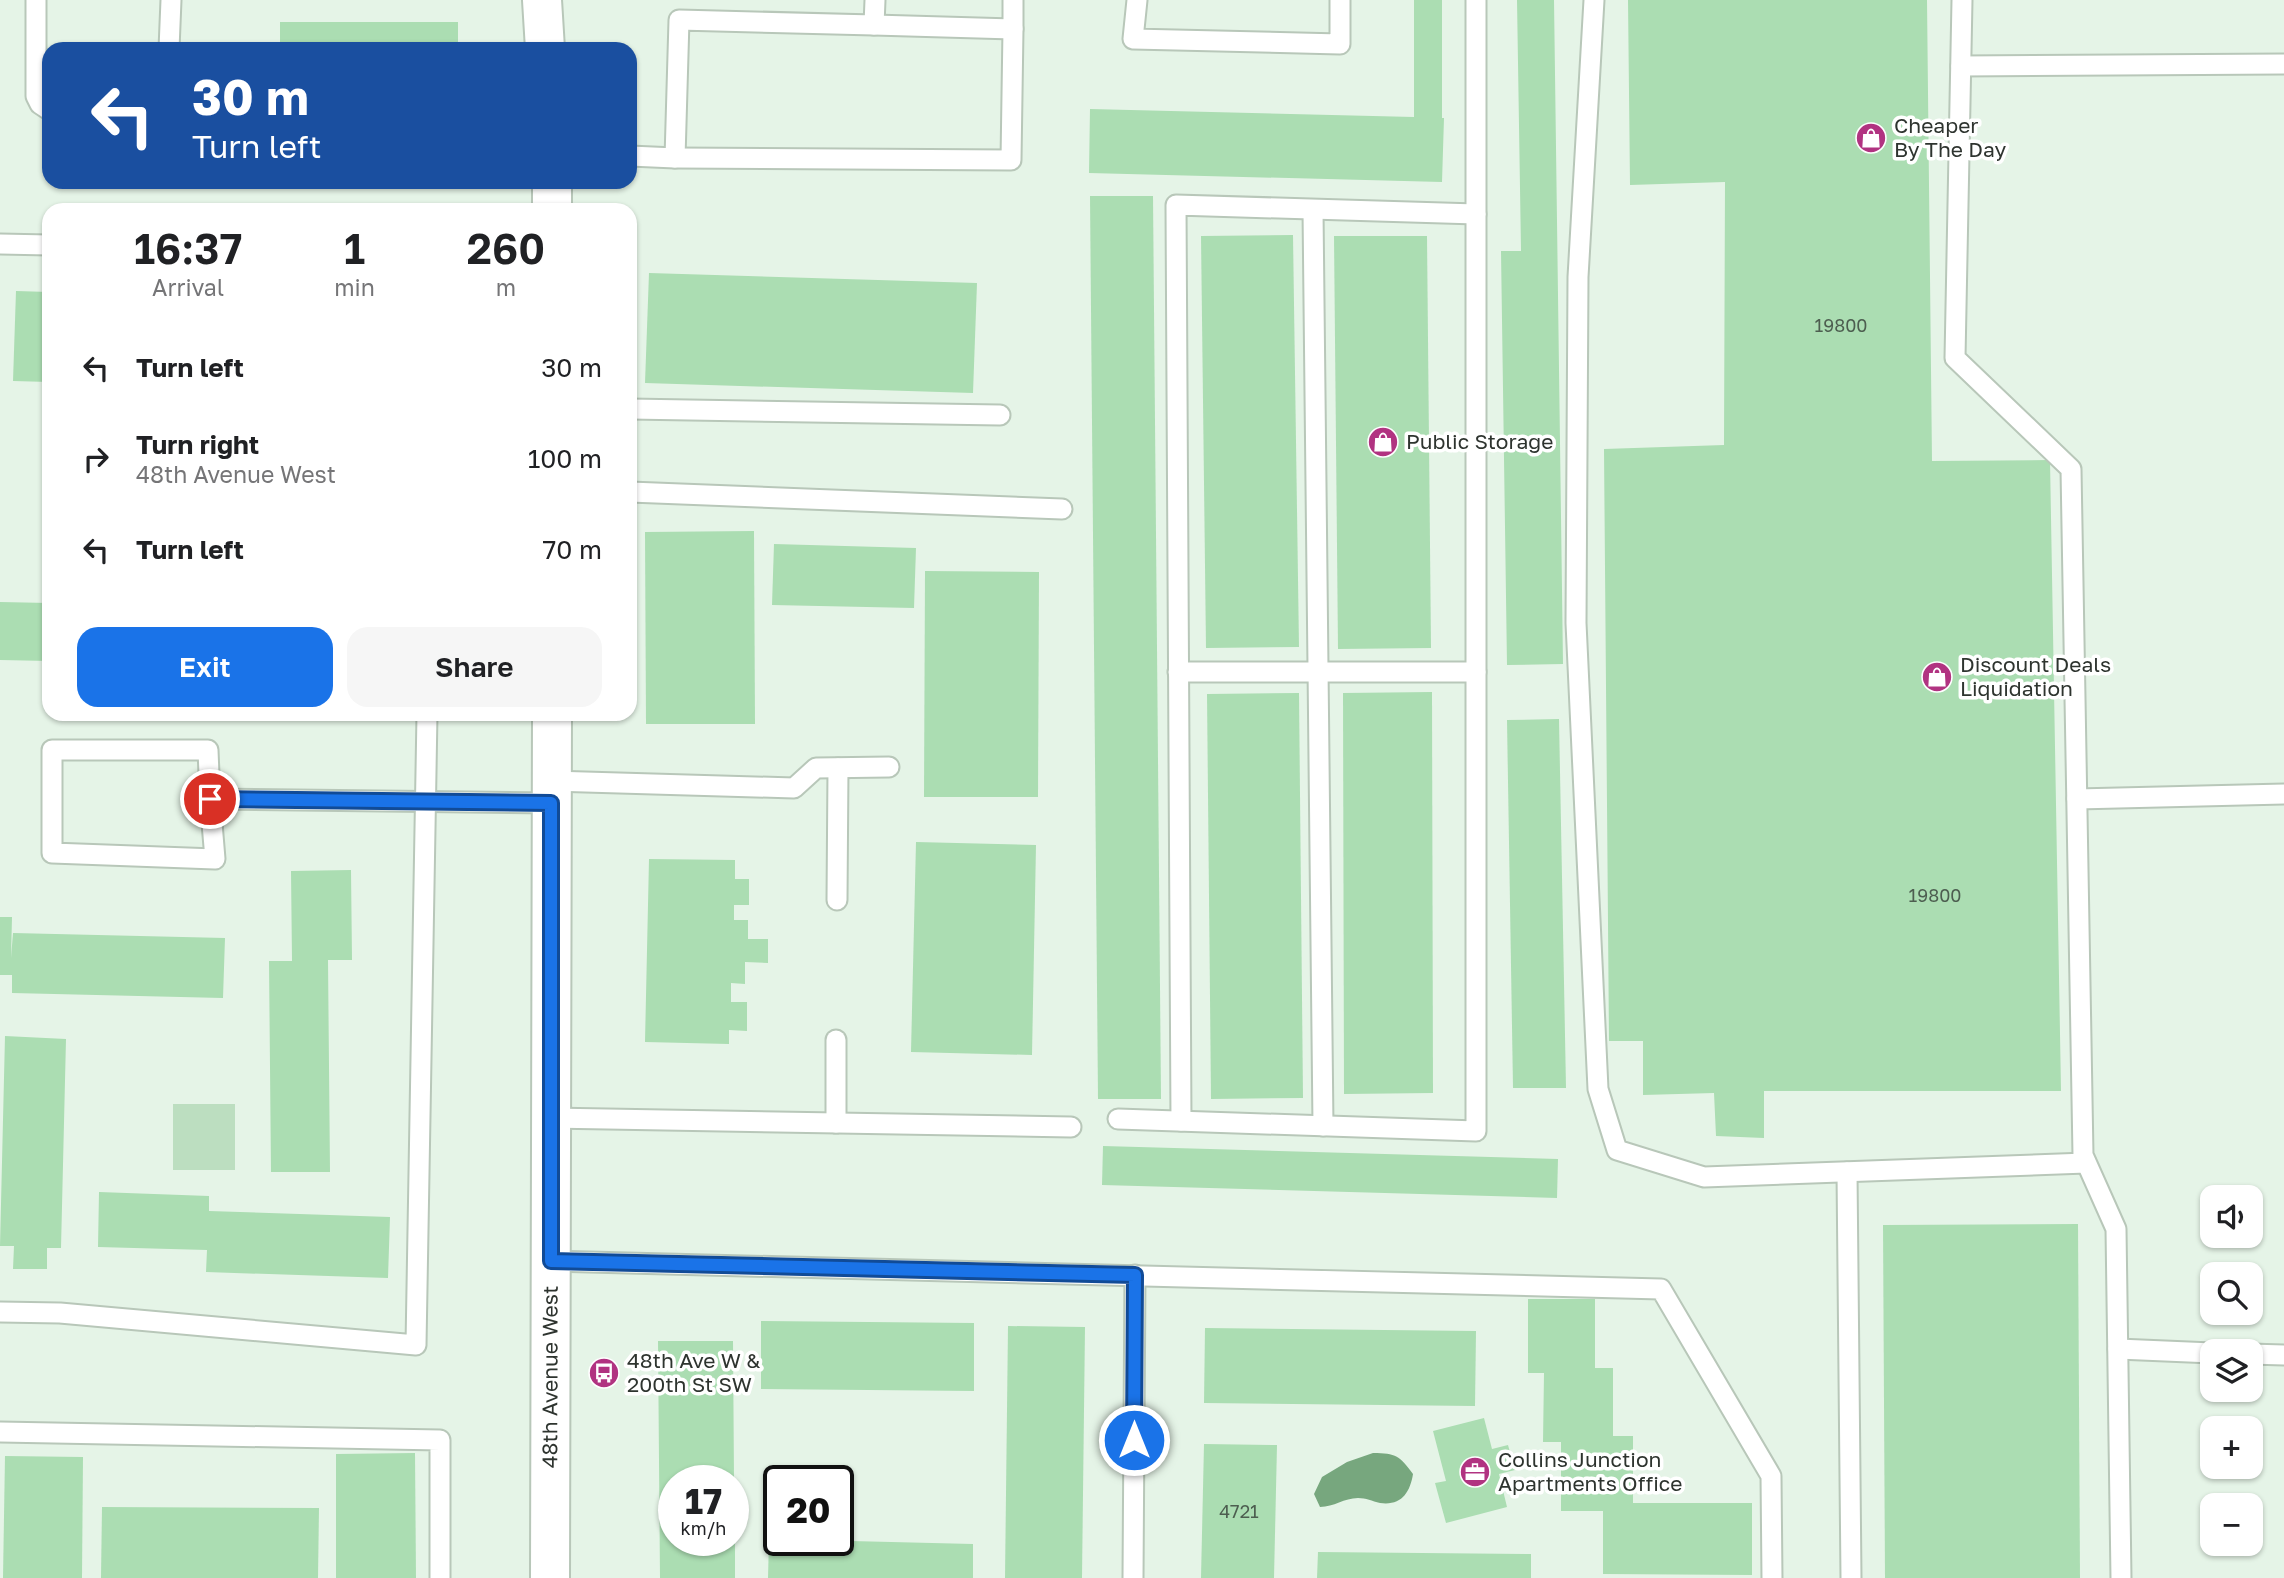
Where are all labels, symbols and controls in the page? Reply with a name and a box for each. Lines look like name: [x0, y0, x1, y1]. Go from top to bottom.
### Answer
text: 30 m: [192, 67, 309, 126]
icon: left: [77, 70, 168, 161]
place label: Cheaper By The Day: [1894, 112, 2006, 162]
shop icon: Cheaper By The Day: [1854, 121, 1888, 155]
text: Turn left: [192, 127, 321, 165]
text: 16:37: [134, 223, 242, 273]
text: 1: [344, 223, 365, 273]
text: 260: [467, 223, 545, 273]
text: Arrival: [152, 273, 224, 301]
text: min: [334, 273, 375, 301]
text: m: [496, 273, 516, 301]
house number: 19800: [1815, 314, 1867, 336]
icon: left: [77, 349, 115, 387]
text: Turn left: [136, 352, 244, 383]
text: 30 m: [541, 352, 602, 383]
shop icon: Public Storage: [1366, 425, 1400, 459]
place label: Public Storage: [1406, 428, 1553, 454]
text: Turn right: [136, 429, 259, 460]
icon: right: [77, 440, 115, 478]
text: 100 m: [528, 443, 602, 474]
text: 48th Avenue West: [136, 460, 336, 488]
icon: left: [77, 531, 115, 569]
text: Turn left: [136, 534, 244, 565]
text: 70 m: [543, 534, 602, 565]
button: Exit: [77, 627, 333, 707]
button: Share: [347, 627, 602, 707]
place label: Discount Deals Liquidation: [1960, 651, 2111, 701]
shop icon: Discount Deals Liquidation: [1920, 660, 1954, 694]
pin: [180, 769, 240, 829]
icon: arrive: [191, 780, 229, 818]
house number: 19800: [1909, 884, 1961, 906]
map controls: [2200, 1185, 2263, 1556]
button: sound: [2200, 1185, 2263, 1248]
button: search: [2200, 1262, 2263, 1325]
street label: 48th Avenue West: [536, 1286, 563, 1468]
button: layers: [2200, 1339, 2263, 1402]
place label: 48th Ave W & 200th St SW: [627, 1347, 760, 1397]
bus stop icon: 48th Ave W & 200th St SW: [587, 1356, 621, 1390]
position arrow: [1097, 1403, 1171, 1477]
button: +: [2200, 1416, 2263, 1479]
place label: Collins Junction Apartments Office: [1498, 1446, 1682, 1496]
office icon: Collins Junction Apartments Office: [1458, 1455, 1492, 1489]
speed limit sign: 20: [763, 1465, 854, 1556]
text: 17: [685, 1480, 722, 1522]
button: −: [2200, 1493, 2263, 1556]
house number: 4721: [1219, 1500, 1259, 1522]
text: km/h: [681, 1517, 726, 1539]

